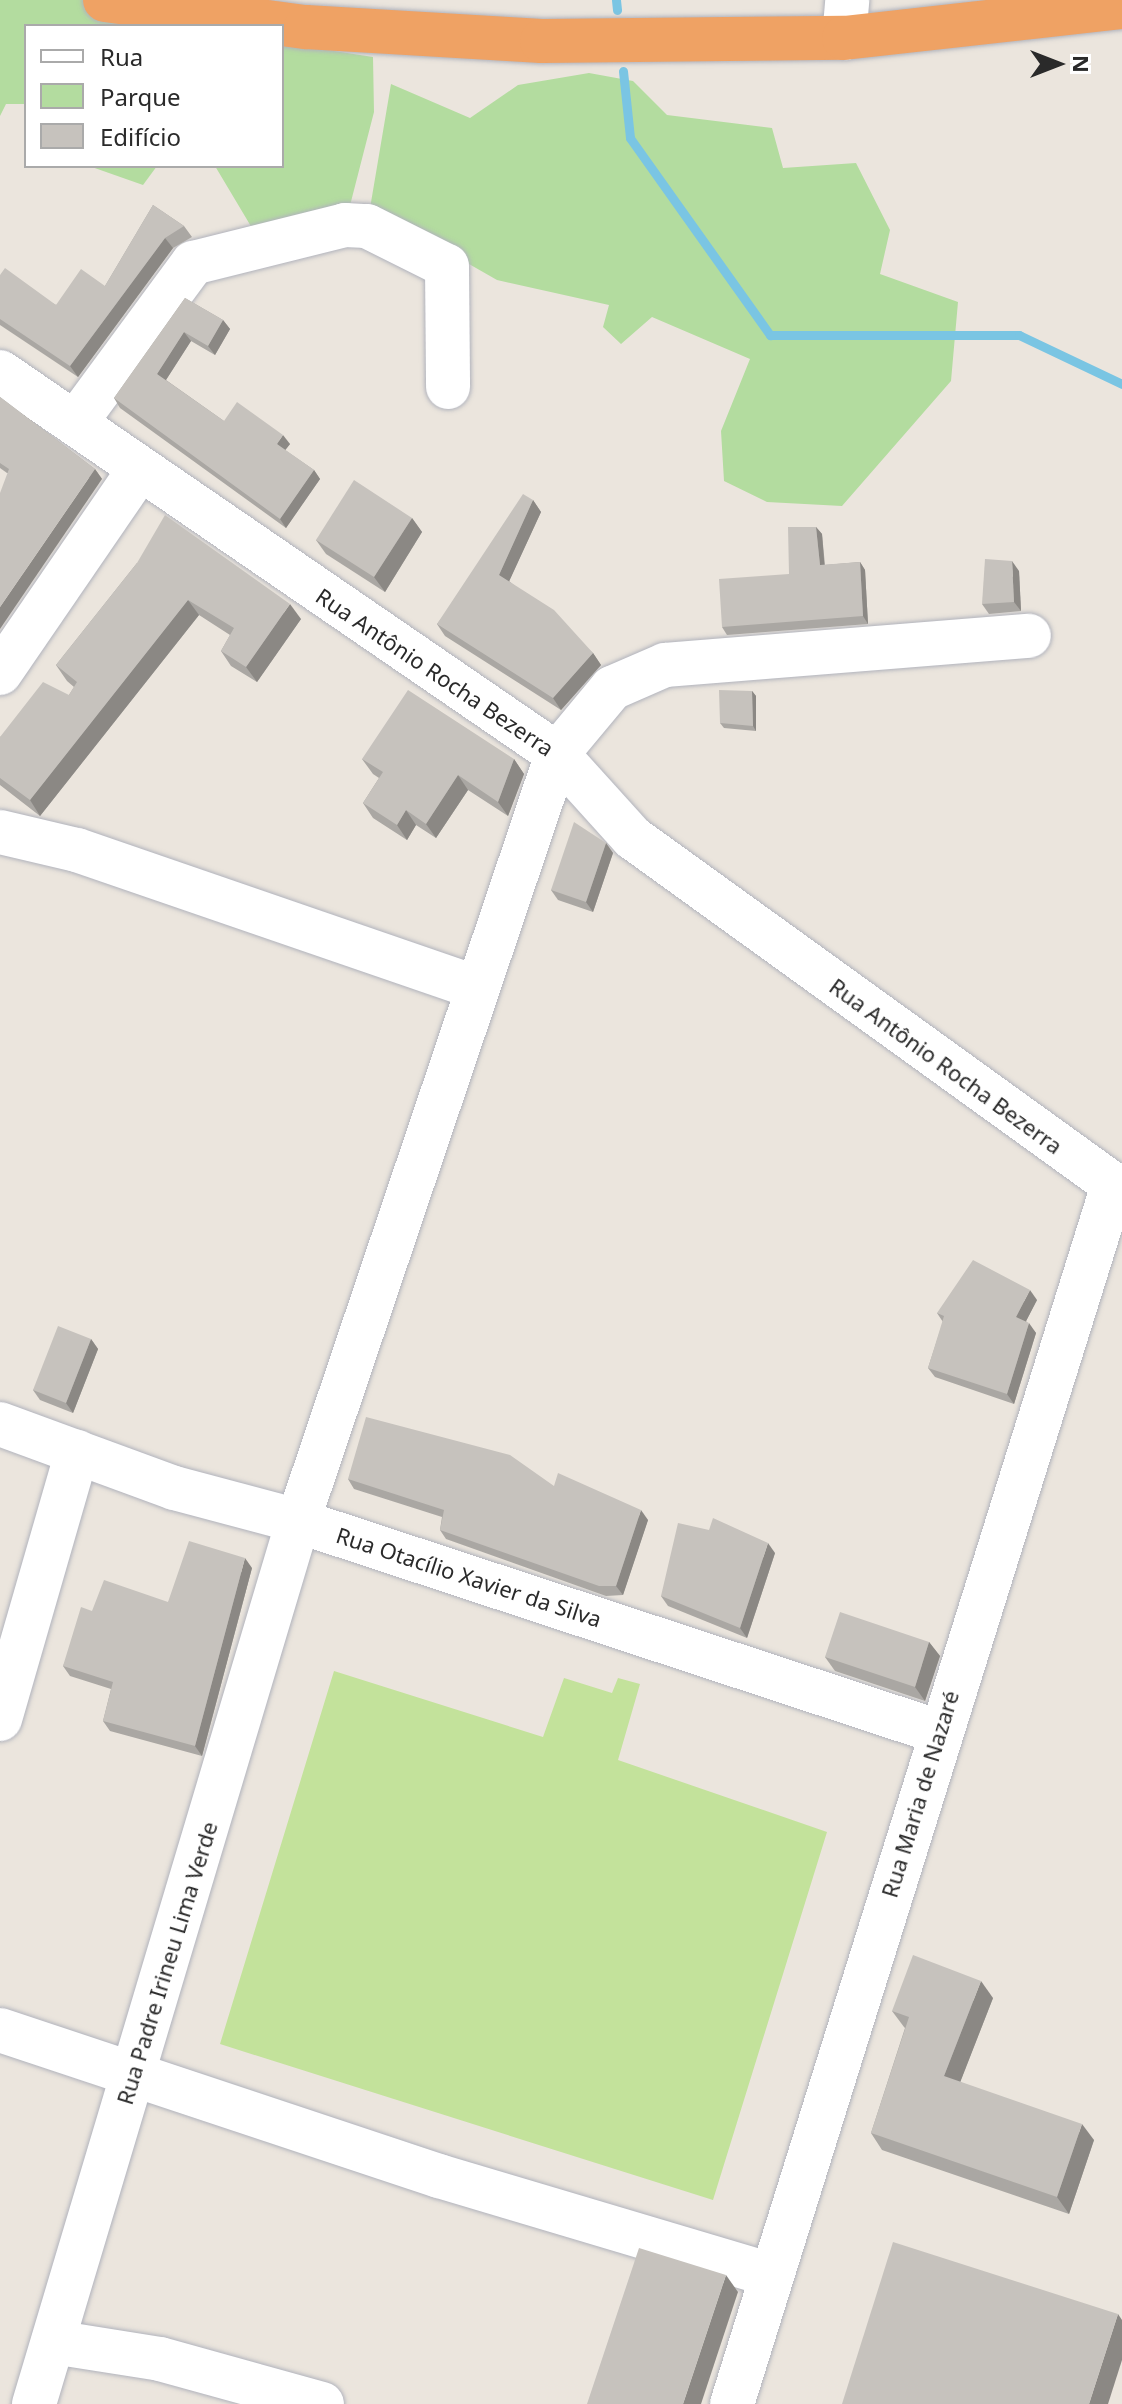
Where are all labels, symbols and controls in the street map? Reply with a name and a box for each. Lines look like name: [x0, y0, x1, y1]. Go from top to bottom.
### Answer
legend: [24, 24, 284, 168]
north arrow: [1018, 24, 1098, 104]
text: Rua: [100, 40, 143, 73]
text: N: [1067, 55, 1097, 73]
text: Parque: [100, 80, 181, 113]
text: Edifício: [100, 120, 181, 153]
street label: Rua Antônio Rocha Bezerra: [311, 582, 559, 762]
street label: Rua Antônio Rocha Bezerra: [825, 973, 1067, 1159]
street label: Rua Otacílio Xavier da Silva: [333, 1522, 605, 1632]
street label: Rua Maria de Nazaré: [876, 1687, 964, 1901]
street label: Rua Padre Irineu Lima Verde: [111, 1818, 223, 2108]

